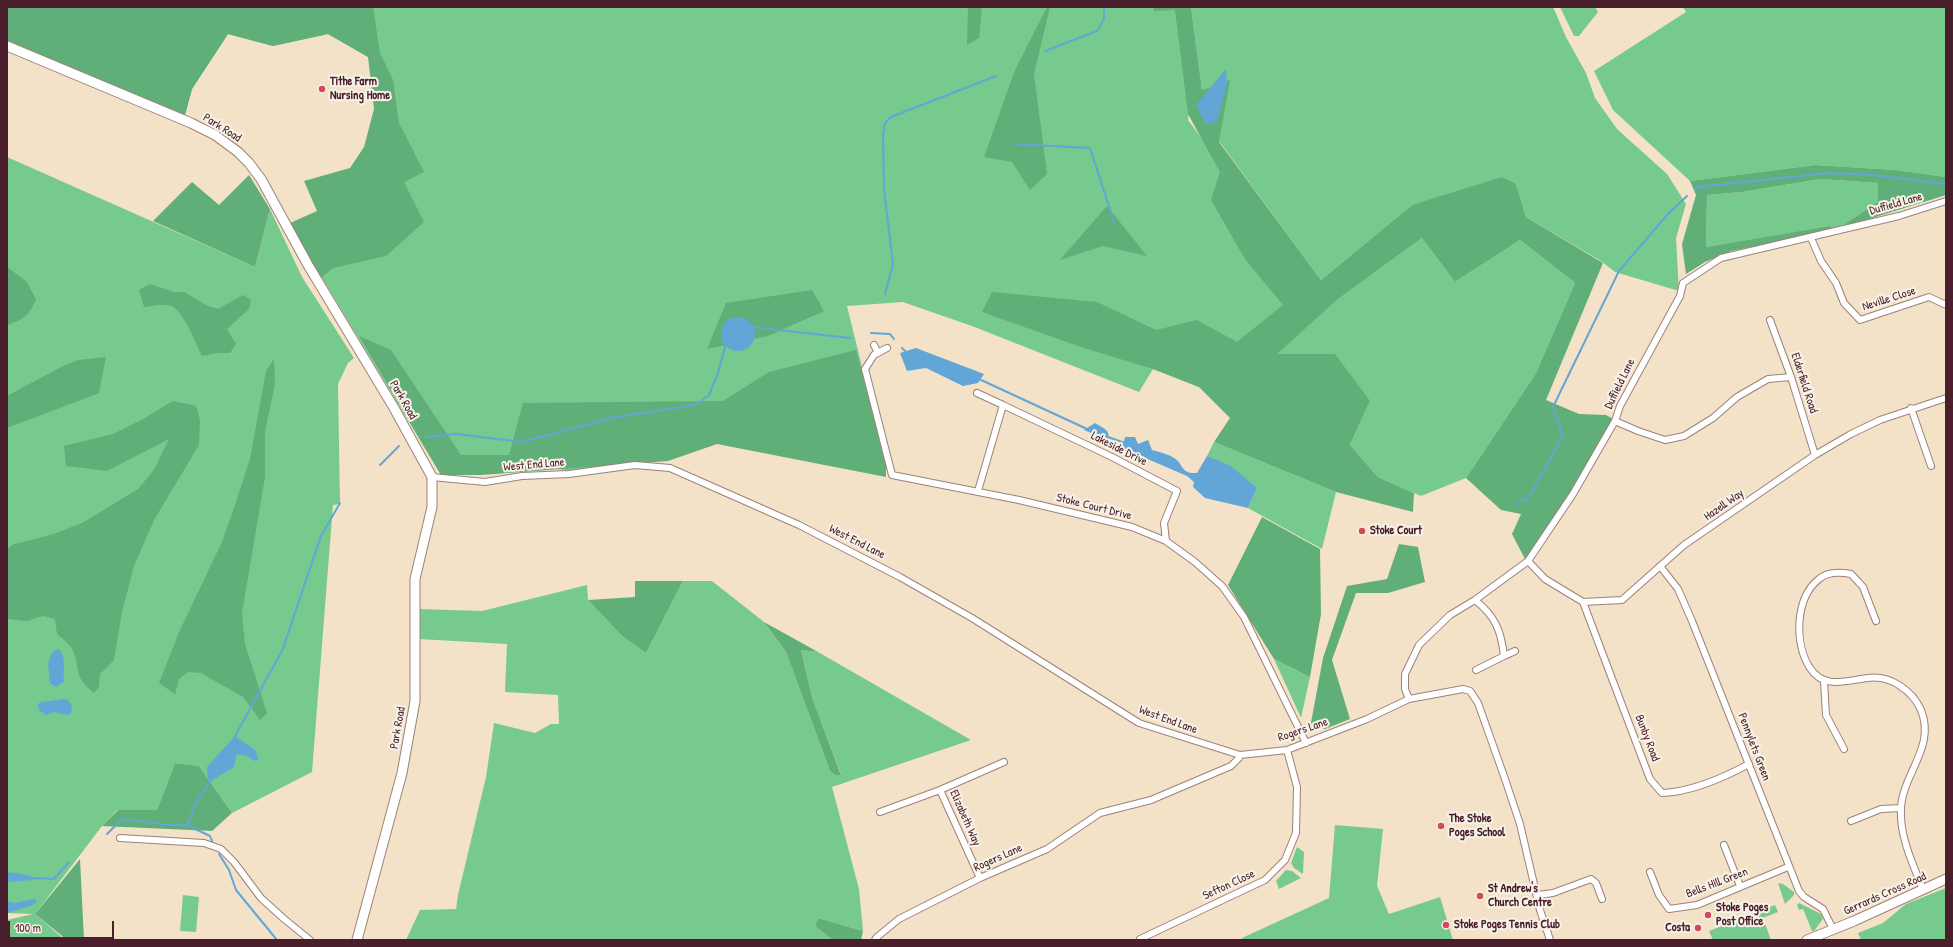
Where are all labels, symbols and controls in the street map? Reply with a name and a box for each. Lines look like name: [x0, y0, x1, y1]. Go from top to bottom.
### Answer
place label: Tithe Farm Nursing Home: [330, 75, 390, 103]
marker: Tithe Farm Nursing Home: [317, 84, 327, 94]
street label: Park Road: [200, 111, 244, 145]
street label: Duffield Lane: [1868, 190, 1924, 218]
street label: Neville Close: [1860, 284, 1918, 314]
street label: Elderfield Road: [1788, 351, 1820, 415]
street label: Duffield Lane: [1602, 356, 1638, 412]
street label: Park Road: [386, 378, 420, 422]
street label: Lakeside Drive: [1089, 429, 1149, 469]
street label: West End Lane: [503, 455, 565, 475]
street label: Hazell Way: [1701, 486, 1747, 524]
street label: Stoke Court Drive: [1055, 491, 1133, 523]
street label: West End Lane: [826, 522, 888, 562]
place label: Stoke Court: [1370, 524, 1422, 538]
marker: Stoke Court: [1357, 526, 1367, 536]
street label: West End Lane: [1137, 703, 1199, 737]
street label: Park Road: [387, 706, 409, 750]
street label: Pennylets Green: [1735, 711, 1773, 783]
street label: Bunby Road: [1632, 713, 1662, 763]
street label: Rogers Lane: [1276, 715, 1330, 745]
street label: Elizabeth Way: [946, 788, 984, 848]
place label: The Stoke Poges School: [1449, 812, 1505, 840]
marker: The Stoke Poges School: [1436, 821, 1446, 831]
street label: Rogers Lane: [971, 841, 1025, 875]
street label: Bells Hill Green: [1684, 865, 1750, 901]
street label: Sefton Close: [1201, 867, 1257, 903]
street label: Gerrards Cross Road: [1841, 869, 1929, 919]
place label: St Andrew's Church Centre: [1488, 882, 1552, 910]
marker: St Andrew's Church Centre: [1475, 891, 1485, 901]
place label: Stoke Poges Post Office: [1716, 901, 1768, 929]
marker: Stoke Poges Post Office: [1703, 910, 1713, 920]
scale bar: [10, 913, 116, 939]
place label: Stoke Poges Tennis Club: [1454, 918, 1560, 932]
text: 100 m: [15, 919, 41, 936]
marker: Stoke Poges Tennis Club: [1441, 920, 1451, 930]
place label: Costa: [1665, 921, 1690, 935]
marker: Costa: [1693, 923, 1703, 933]

